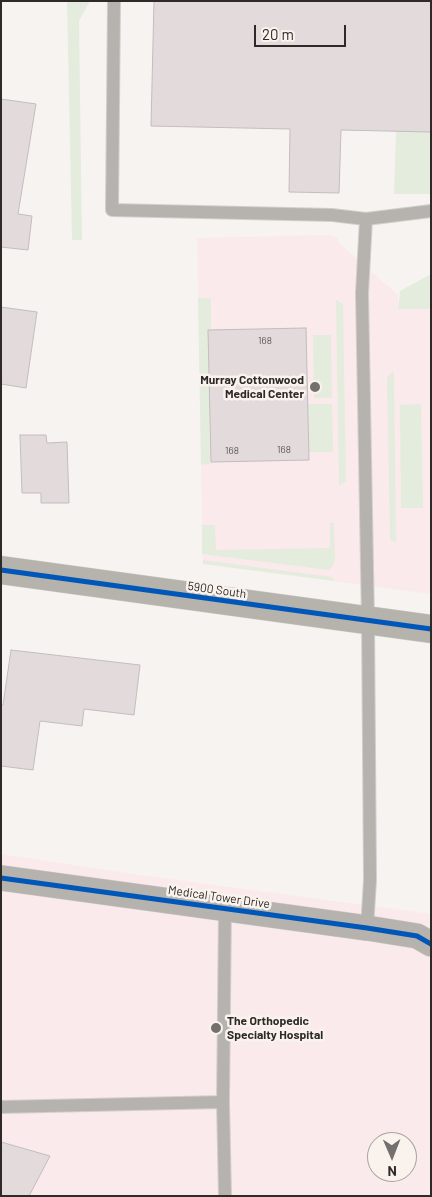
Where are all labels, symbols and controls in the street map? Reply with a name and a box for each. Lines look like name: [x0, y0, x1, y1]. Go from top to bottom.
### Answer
scale bar: [257, 15, 350, 47]
text: 20 m: [262, 25, 294, 43]
house number: 168: [258, 335, 272, 347]
place label: Murray Cottonwood Medical Center: [200, 373, 304, 401]
marker: Murray Cottonwood Medical Center: [308, 380, 322, 394]
house number: 168: [277, 444, 291, 456]
house number: 168: [225, 445, 239, 457]
street label: 5900 South: [187, 579, 247, 601]
street label: Medical Tower Drive: [167, 883, 271, 911]
place label: The Orthopedic Specialty Hospital: [227, 1014, 323, 1042]
marker: The Orthopedic Specialty Hospital: [209, 1021, 223, 1035]
north arrow: [367, 1132, 417, 1182]
text: N: [387, 1163, 397, 1180]

